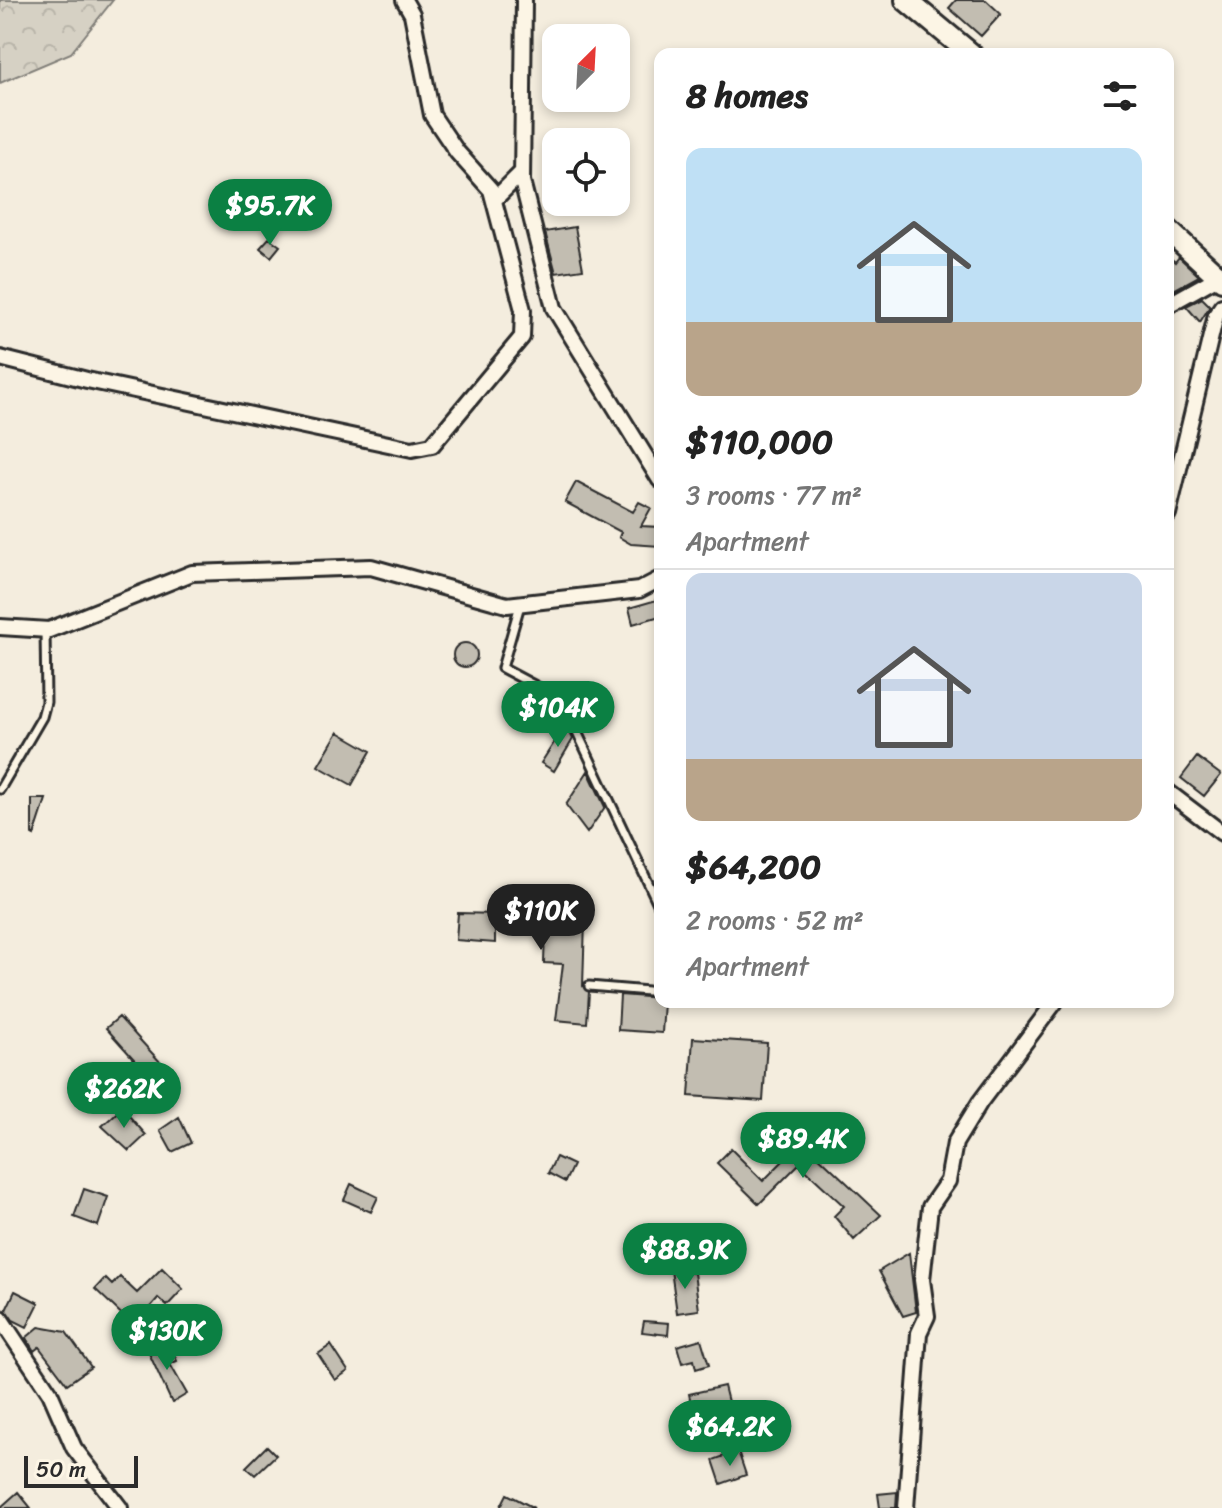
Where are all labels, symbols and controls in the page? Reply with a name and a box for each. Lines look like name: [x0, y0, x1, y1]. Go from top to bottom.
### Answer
north arrow: [542, 24, 630, 112]
map controls: [542, 24, 630, 216]
text: 8 homes: [686, 66, 808, 126]
icon: filters: [1098, 74, 1142, 118]
button: locate: [542, 128, 630, 216]
pin: $95.7K: [205, 179, 335, 247]
text: $95.7K: [226, 182, 314, 228]
icon: home: [842, 200, 986, 344]
text: $110,000: [686, 412, 833, 472]
text: 3 rooms · 77 m²: [686, 472, 862, 518]
text: Apartment: [686, 518, 809, 564]
icon: home: [842, 625, 986, 769]
pin: $104K: [502, 681, 614, 749]
text: $104K: [519, 684, 597, 730]
text: $64,200: [686, 837, 821, 897]
pin: $110K: [485, 884, 597, 952]
text: $110K: [505, 887, 577, 933]
text: 2 rooms · 52 m²: [686, 897, 864, 943]
text: Apartment: [686, 943, 809, 989]
pin: $262K: [68, 1062, 180, 1130]
text: $262K: [85, 1065, 163, 1111]
pin: $89.4K: [738, 1112, 868, 1180]
text: $89.4K: [758, 1115, 848, 1161]
pin: $88.9K: [620, 1223, 750, 1291]
text: $88.9K: [641, 1226, 729, 1272]
pin: $130K: [111, 1304, 223, 1372]
text: $130K: [129, 1307, 205, 1353]
pin: $64.2K: [665, 1400, 795, 1468]
text: $64.2K: [686, 1403, 774, 1449]
text: 50 m: [36, 1450, 86, 1489]
scale bar: [24, 1452, 138, 1488]

